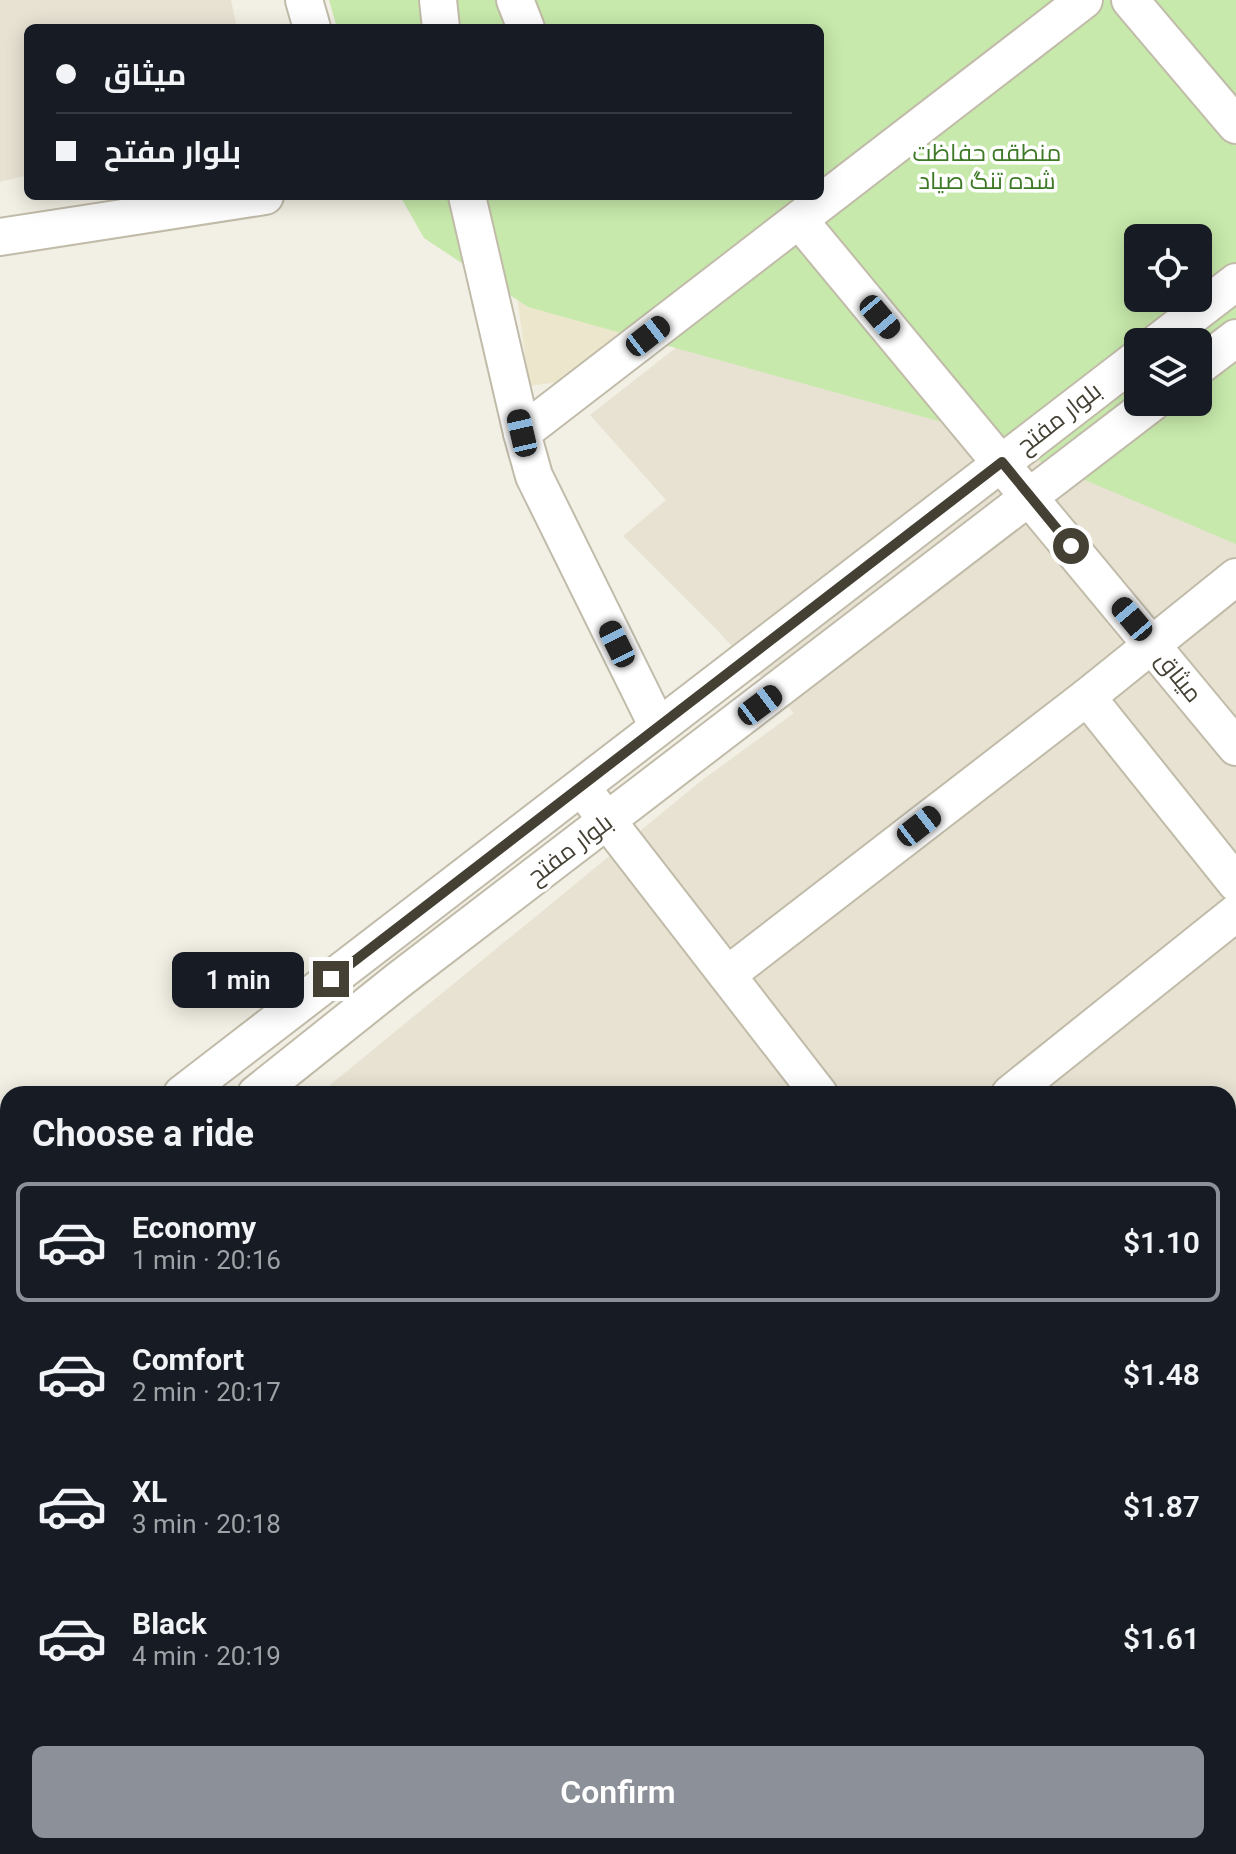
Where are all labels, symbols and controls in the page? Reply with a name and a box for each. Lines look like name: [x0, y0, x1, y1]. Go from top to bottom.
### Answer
text: میثاق: [104, 57, 186, 92]
text: بلوار مفتح: [104, 134, 241, 169]
park label: منطقه حفاظت شده تنگ صیاد: [913, 139, 1061, 195]
map controls: [1124, 224, 1212, 416]
button: locate: [1124, 224, 1212, 312]
car: [855, 291, 905, 343]
car: [622, 312, 674, 360]
button: layers: [1124, 328, 1212, 416]
street label: بلوار مفتح: [1011, 376, 1108, 461]
car: [505, 407, 539, 459]
route start: [1053, 528, 1089, 564]
car: [1107, 593, 1157, 645]
car: [596, 617, 638, 671]
street label: میثاق: [1149, 646, 1208, 709]
car: [734, 681, 786, 729]
car: [893, 802, 945, 850]
street label: بلوار مفتح: [522, 808, 619, 892]
callout: 1 min: [171, 951, 303, 1007]
route end: [313, 961, 349, 997]
text: 1 min: [205, 965, 271, 995]
text: Choose a ride: [32, 1113, 254, 1155]
icon: car: [36, 1206, 108, 1278]
text: Economy: [132, 1210, 256, 1245]
text: $1.10: [1123, 1225, 1200, 1260]
text: 1 min · 20:16: [132, 1245, 281, 1275]
icon: car: [36, 1338, 108, 1410]
text: Comfort: [132, 1342, 244, 1377]
text: $1.48: [1123, 1357, 1200, 1392]
text: 2 min · 20:17: [132, 1377, 281, 1407]
icon: car: [36, 1470, 108, 1542]
text: XL: [132, 1474, 167, 1509]
text: $1.87: [1123, 1489, 1200, 1524]
text: 3 min · 20:18: [132, 1509, 281, 1539]
icon: car: [36, 1602, 108, 1674]
text: Black: [132, 1606, 207, 1641]
text: $1.61: [1123, 1621, 1200, 1656]
text: 4 min · 20:19: [132, 1641, 281, 1671]
button: Confirm: [32, 1746, 1204, 1838]

